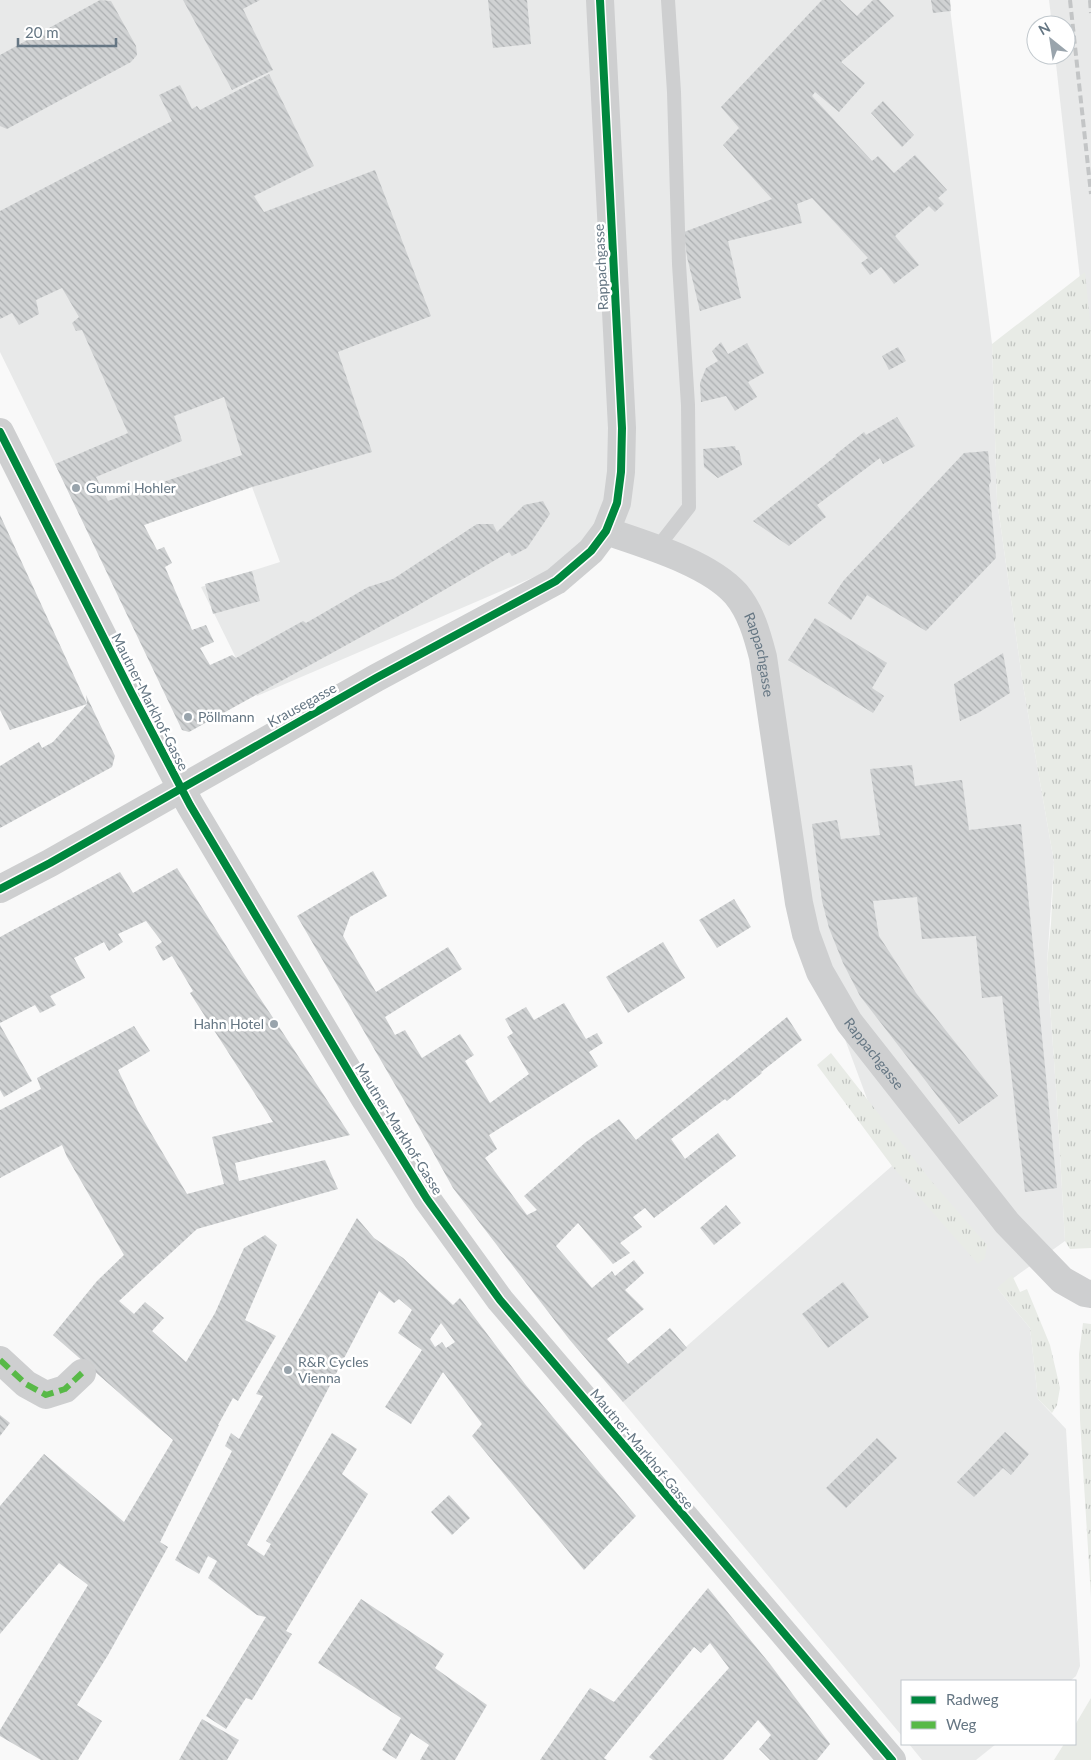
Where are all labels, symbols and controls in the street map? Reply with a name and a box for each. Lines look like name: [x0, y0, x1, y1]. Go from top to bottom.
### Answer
scale bar: [18, 15, 115, 47]
north arrow: [1026, 15, 1076, 65]
text: N: [1035, 18, 1053, 38]
text: 20 m: [25, 23, 59, 41]
street label: Rappachgasse: [590, 223, 611, 311]
place label: Gummi Hohler: [86, 479, 176, 496]
marker: Gummi Hohler: [70, 482, 82, 494]
street label: Rappachgasse: [741, 609, 778, 698]
street label: Mautner-Markhof-Gasse: [108, 630, 193, 773]
street label: Krausegasse: [264, 679, 339, 730]
place label: Pöllmann: [198, 708, 255, 725]
marker: Pöllmann: [182, 711, 194, 723]
street label: Rappachgasse: [841, 1014, 908, 1093]
place label: Hahn Hotel: [193, 1015, 264, 1032]
marker: Hahn Hotel: [268, 1018, 280, 1030]
street label: Mautner-Markhof-Gasse: [352, 1060, 447, 1198]
place label: R&R Cycles Vienna: [298, 1353, 369, 1386]
marker: R&R Cycles Vienna: [282, 1364, 294, 1376]
street label: Mautner-Markhof-Gasse: [587, 1385, 698, 1512]
legend: [901, 1680, 1076, 1745]
text: Radweg: [946, 1690, 999, 1708]
text: Weg: [946, 1715, 977, 1733]

